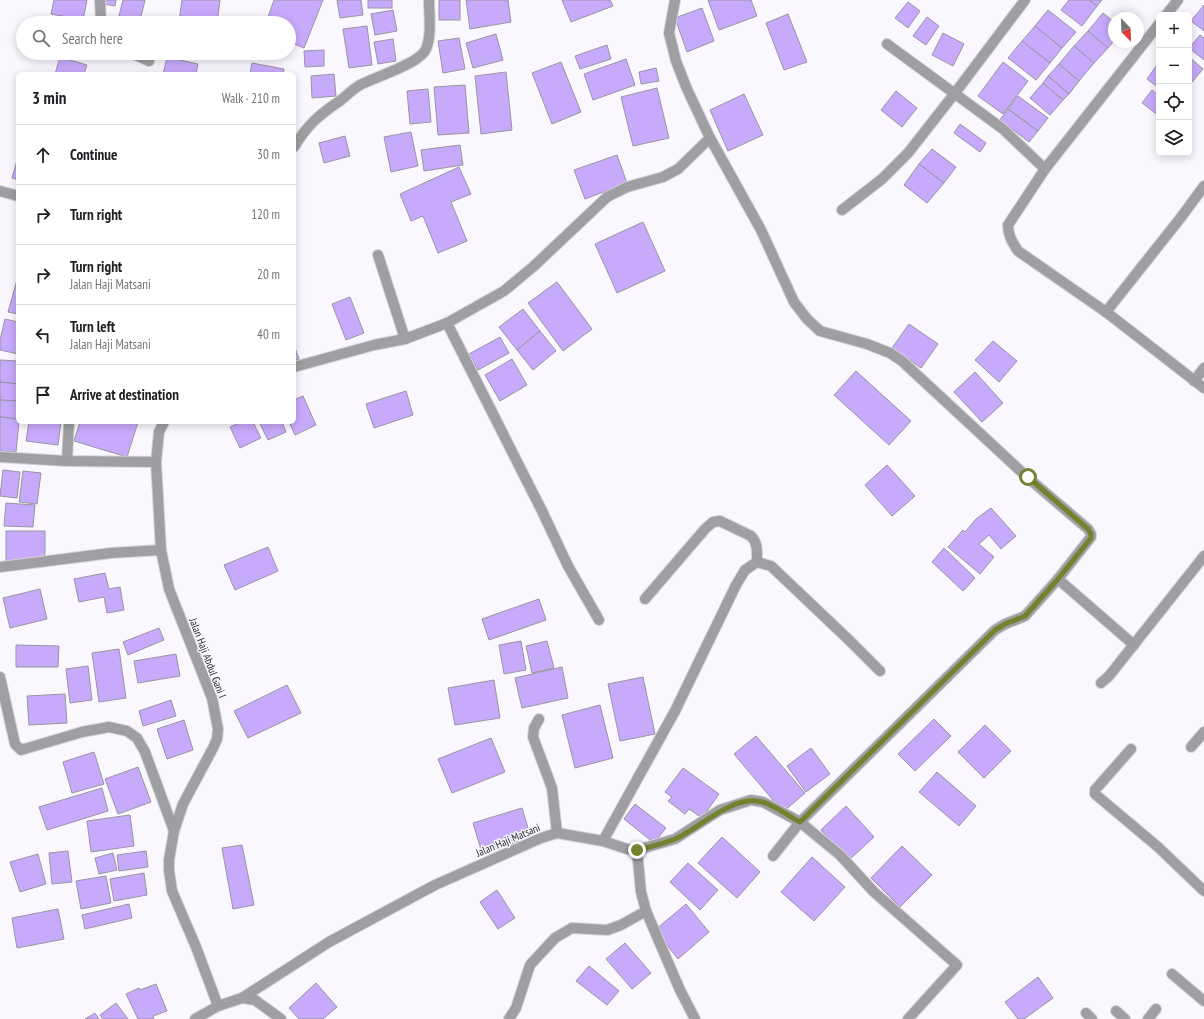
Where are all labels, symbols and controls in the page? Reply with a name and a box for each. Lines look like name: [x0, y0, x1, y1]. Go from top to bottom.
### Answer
north arrow: [1108, 12, 1144, 48]
map controls: [1156, 12, 1192, 156]
button: +: [1156, 12, 1192, 48]
search box: [16, 16, 296, 60]
icon: search: [30, 27, 52, 49]
text: Search here: [62, 29, 123, 48]
button: −: [1156, 48, 1192, 84]
button: locate: [1156, 84, 1192, 120]
text: 3 min: [32, 87, 66, 109]
text: Walk · 210 m: [222, 90, 280, 107]
button: layers: [1156, 120, 1192, 156]
icon: ahead: [32, 144, 54, 166]
text: Continue: [70, 145, 117, 164]
text: 30 m: [257, 146, 280, 163]
icon: right: [32, 204, 54, 226]
text: Turn right: [70, 205, 122, 224]
text: 120 m: [251, 206, 280, 223]
text: Turn right: [70, 257, 122, 276]
icon: right: [32, 264, 54, 286]
text: 20 m: [257, 266, 280, 283]
text: Jalan Haji Matsani: [70, 276, 151, 293]
text: Turn left: [70, 317, 115, 336]
icon: left: [32, 324, 54, 346]
text: 40 m: [257, 326, 280, 343]
text: Jalan Haji Matsani: [70, 336, 151, 353]
icon: arrive: [32, 384, 54, 406]
text: Arrive at destination: [70, 385, 179, 404]
route start: [1019, 468, 1037, 486]
street label: Jalan Haji Abdul Gani I: [186, 615, 230, 700]
street label: Jalan Haji Matsani: [473, 820, 542, 860]
route end: [628, 841, 646, 859]

